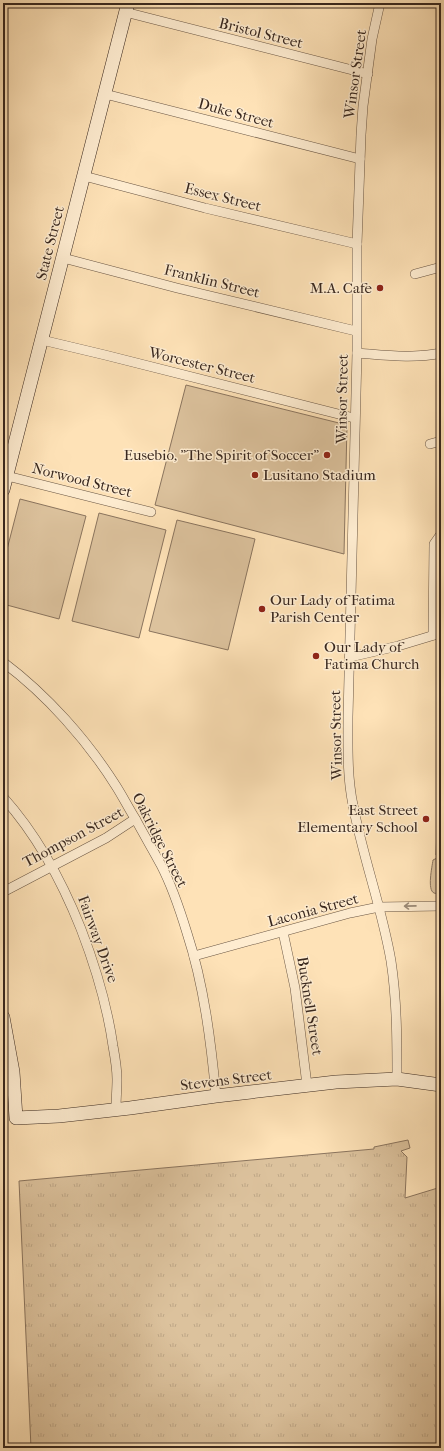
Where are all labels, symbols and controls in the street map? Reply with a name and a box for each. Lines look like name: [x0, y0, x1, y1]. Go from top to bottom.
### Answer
street label: Bristol Street: [217, 14, 305, 52]
street label: Winsor Street: [340, 28, 370, 121]
street label: Duke Street: [196, 94, 276, 132]
street label: Essex Street: [183, 179, 264, 215]
street label: State Street: [32, 204, 68, 282]
street label: Franklin Street: [162, 260, 262, 302]
place label: M.A. Cafe: [310, 279, 373, 297]
marker: M.A. Cafe: [375, 283, 385, 293]
street label: Worcester Street: [146, 343, 258, 387]
street label: Winsor Street: [332, 353, 352, 445]
place label: Eusebio, "The Spirit of Soccer": [124, 446, 319, 464]
marker: Eusebio, "The Spirit of Soccer": [322, 450, 332, 460]
street label: Norwood Street: [30, 459, 134, 501]
place label: Lusitano Stadium: [263, 466, 376, 484]
marker: Lusitano Stadium: [250, 470, 260, 480]
place label: Our Lady of Fatima Parish Center: [270, 591, 396, 626]
marker: Our Lady of Fatima Parish Center: [257, 604, 267, 614]
place label: Our Lady of Fatima Church: [324, 638, 420, 673]
marker: Our Lady of Fatima Church: [311, 651, 321, 661]
street label: Winsor Street: [326, 689, 346, 781]
street label: Oakridge Street: [128, 790, 192, 891]
place label: East Street Elementary School: [297, 801, 419, 836]
street label: Thompson Street: [20, 803, 127, 871]
marker: East Street Elementary School: [421, 814, 431, 824]
street label: Laconia Street: [266, 889, 361, 931]
street label: Fairway Drive: [74, 893, 122, 986]
one-way arrow: [404, 903, 417, 910]
street label: Bucknell Street: [293, 955, 327, 1057]
street label: Stevens Street: [179, 1065, 273, 1095]

